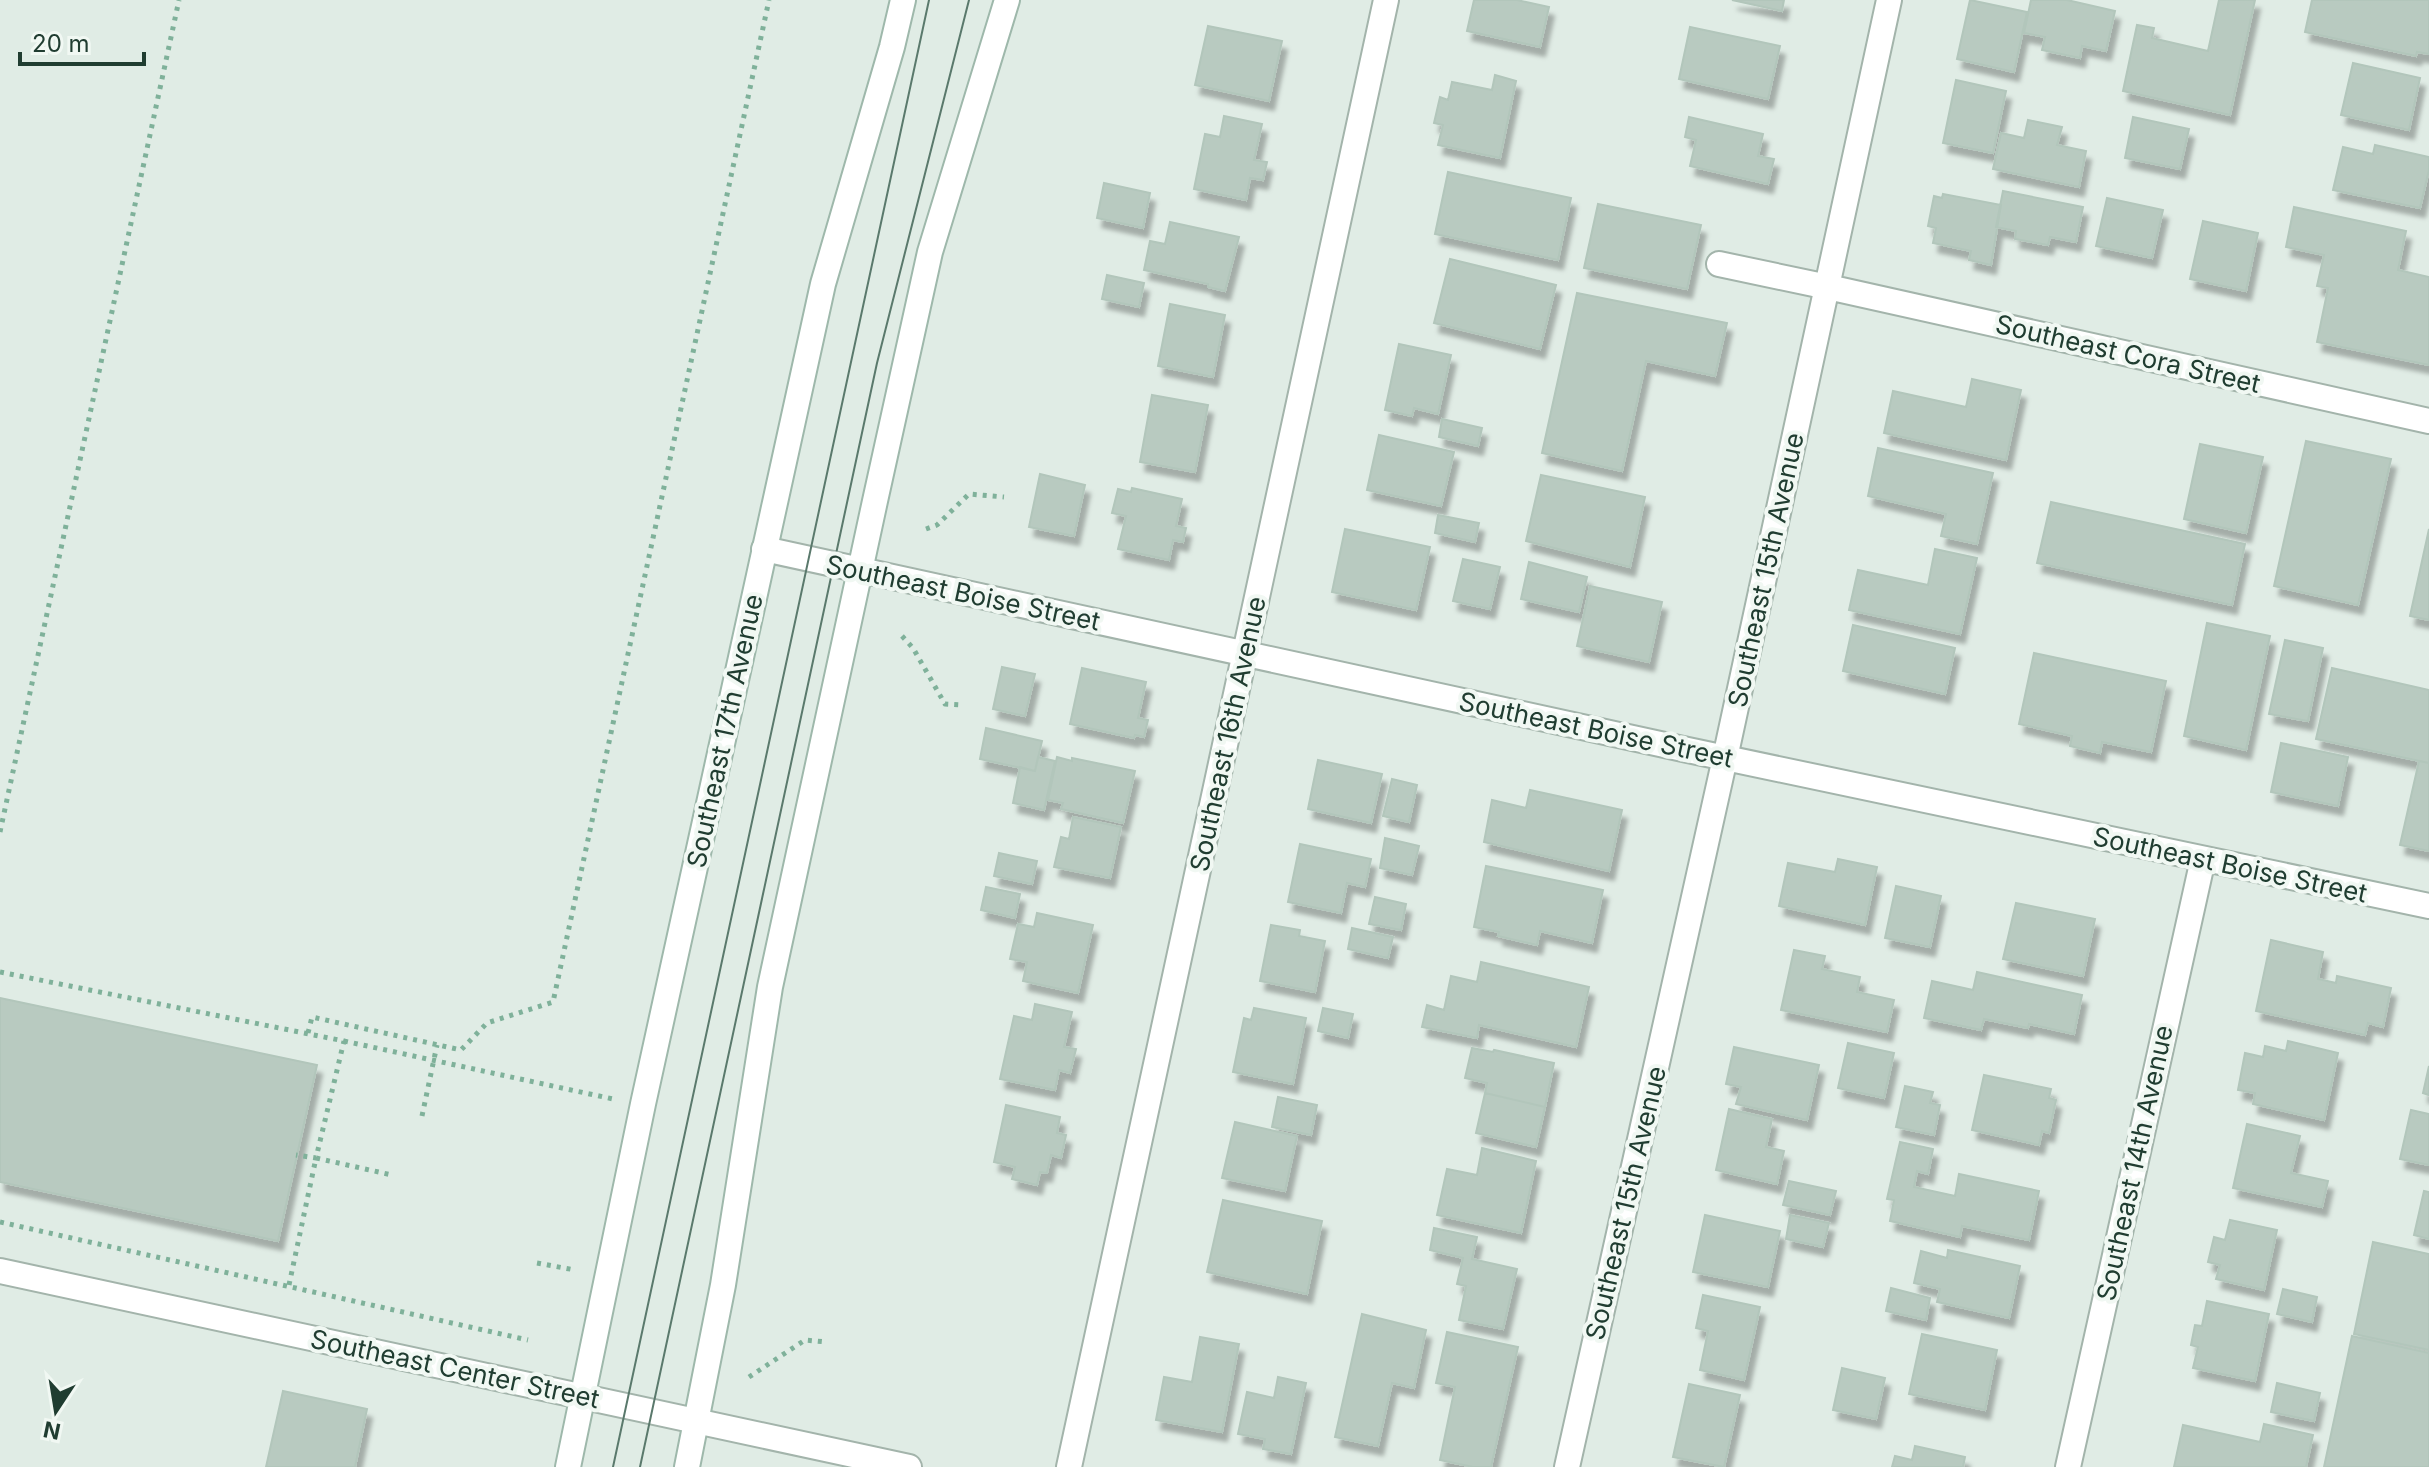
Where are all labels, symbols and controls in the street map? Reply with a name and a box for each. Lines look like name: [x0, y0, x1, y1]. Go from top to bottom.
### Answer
scale bar: [20, 16, 144, 66]
text: 20 m: [32, 29, 90, 58]
street label: Southeast Cora Street: [1993, 308, 2263, 399]
street label: Southeast 15th Avenue: [1721, 430, 1810, 710]
street label: Southeast Boise Street: [823, 548, 1103, 637]
street label: Southeast 17th Avenue: [680, 591, 769, 871]
street label: Southeast 16th Avenue: [1183, 594, 1272, 874]
street label: Southeast Boise Street: [1456, 685, 1736, 774]
street label: Southeast Boise Street: [2090, 820, 2370, 909]
street label: Southeast 14th Avenue: [2090, 1022, 2179, 1304]
street label: Southeast 15th Avenue: [1579, 1063, 1672, 1343]
street label: Southeast Center Street: [308, 1323, 602, 1414]
north arrow: [16, 1371, 96, 1451]
text: N: [41, 1416, 63, 1445]

